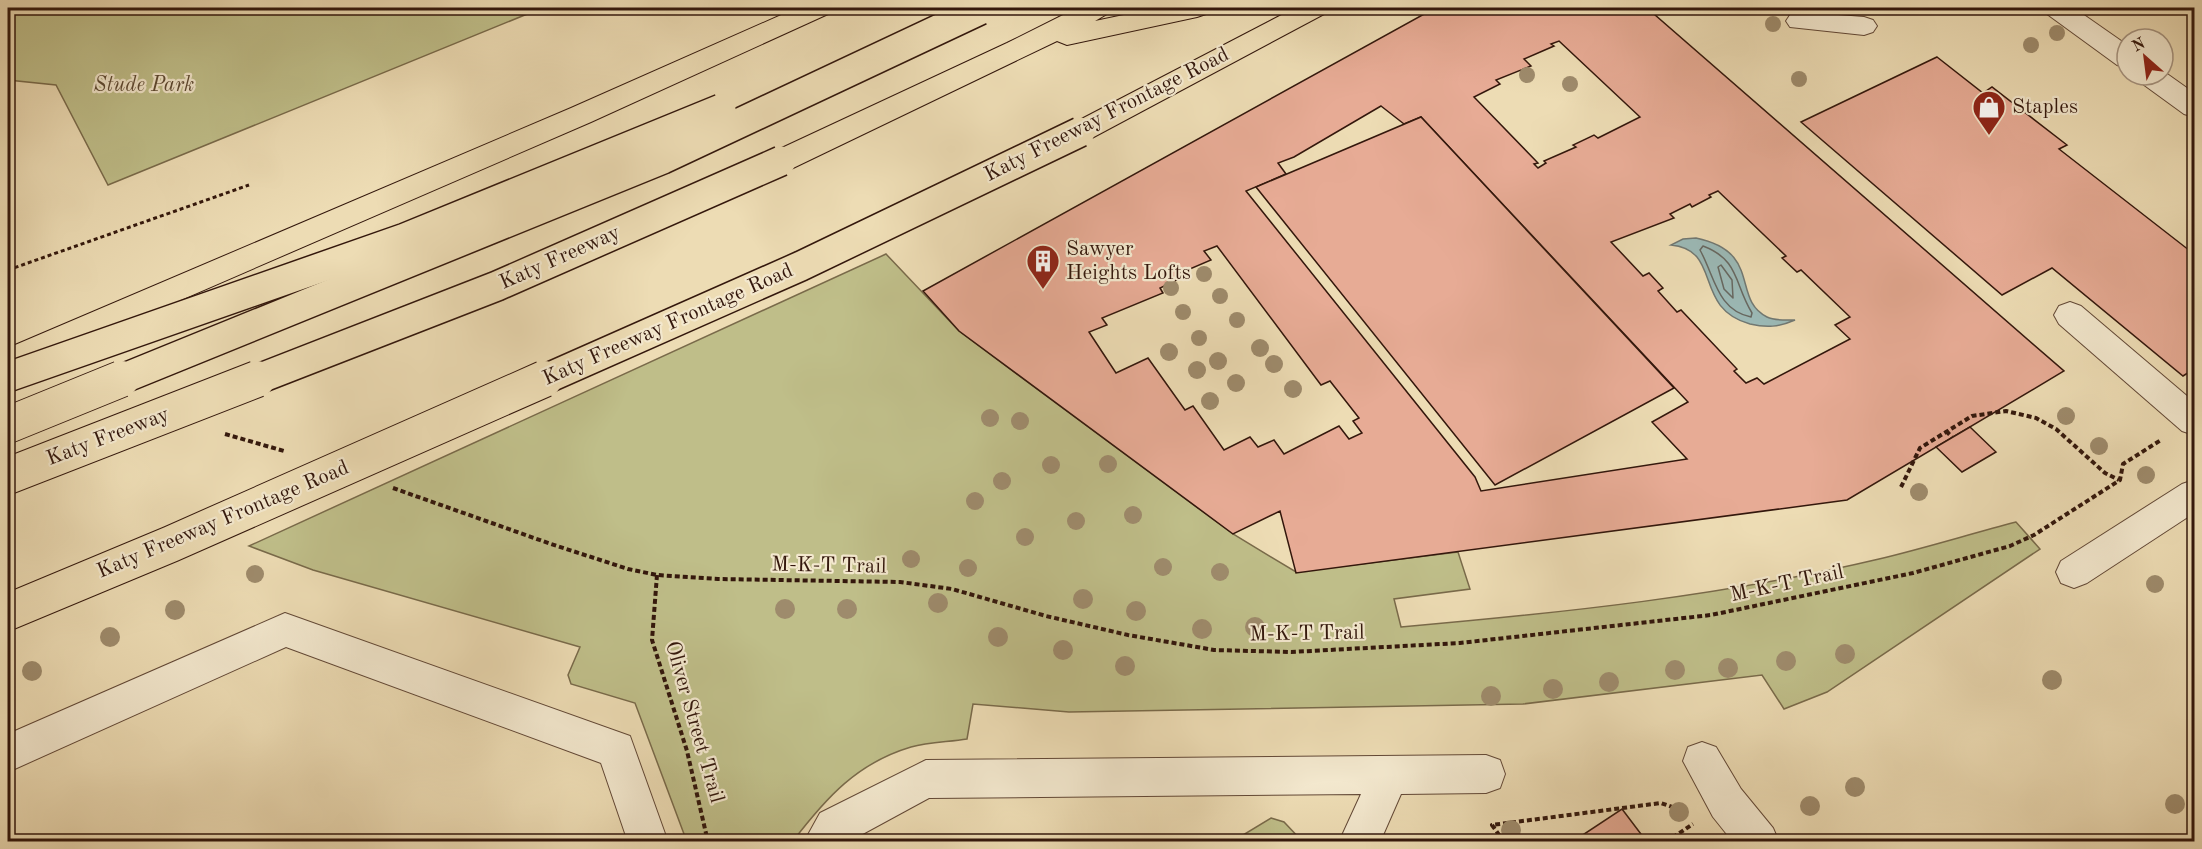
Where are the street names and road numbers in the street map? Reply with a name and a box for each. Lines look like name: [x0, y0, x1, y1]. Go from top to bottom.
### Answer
street label: Katy Freeway Frontage Road: [981, 44, 1233, 186]
street label: Katy Freeway: [497, 222, 623, 294]
street label: Katy Freeway Frontage Road: [540, 260, 796, 390]
street label: Katy Freeway: [44, 404, 172, 470]
street label: Katy Freeway Frontage Road: [94, 457, 352, 583]
street label: M-K-T Trail: [771, 554, 887, 578]
street label: M-K-T Trail: [1728, 562, 1846, 606]
street label: M-K-T Trail: [1249, 622, 1365, 646]
street label: Oliver Street Trail: [661, 639, 727, 806]

